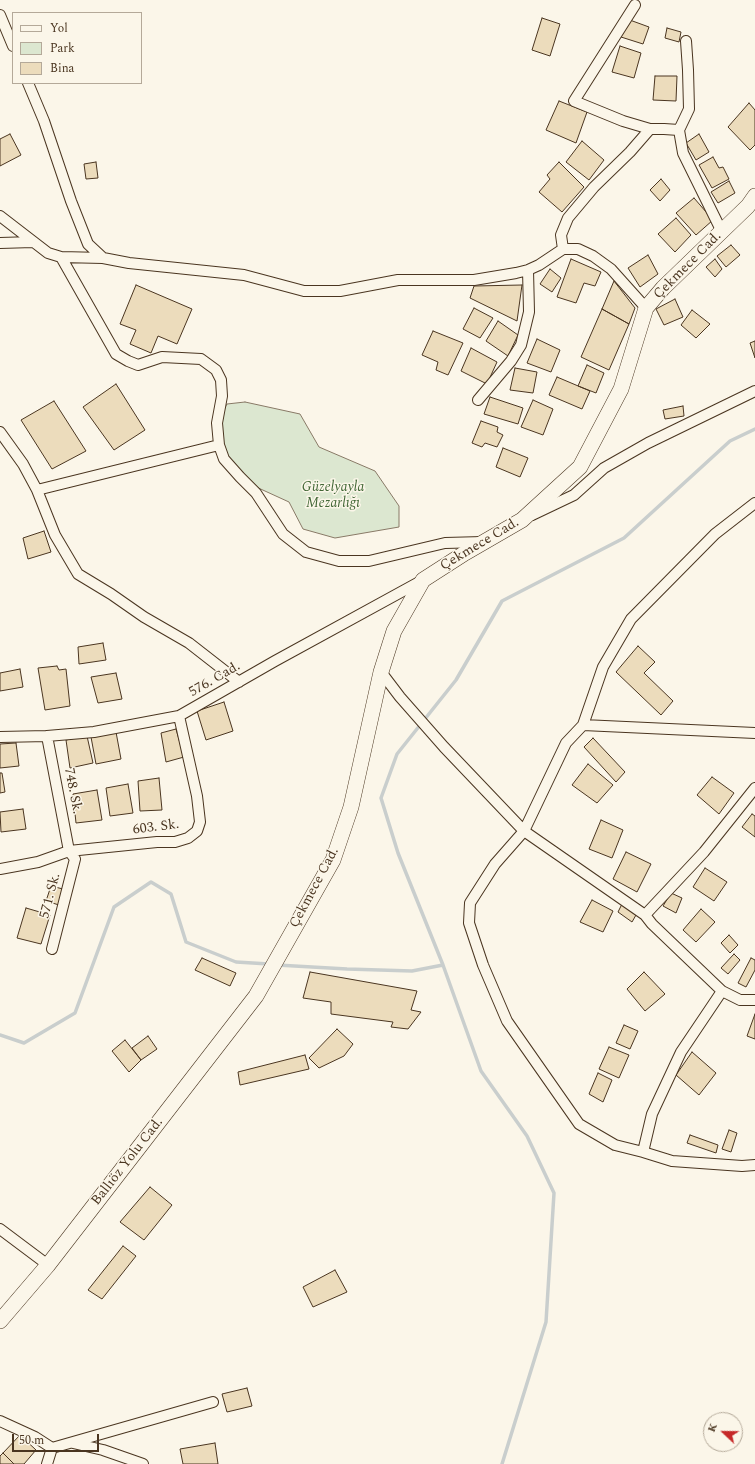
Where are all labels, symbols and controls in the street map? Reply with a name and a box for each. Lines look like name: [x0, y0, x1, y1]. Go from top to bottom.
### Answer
legend: [12, 12, 142, 84]
text: Yol: [50, 19, 68, 38]
text: Park: [50, 39, 75, 58]
text: Bina: [50, 59, 74, 78]
street label: Çekmece Cad.: [651, 229, 725, 303]
park label: Güzelyayla Mezarlığı: [302, 480, 364, 512]
street label: Çekmece Cad.: [438, 515, 522, 575]
street label: 576. Cad.: [186, 659, 244, 701]
street label: 748. Sk.: [59, 767, 85, 815]
street label: 603. Sk.: [132, 817, 180, 839]
street label: Çekmece Cad.: [287, 845, 343, 931]
street label: 571. Sk.: [37, 871, 65, 921]
street label: Ballıöz Yolu Cad.: [89, 1115, 167, 1209]
north arrow: [703, 1412, 743, 1452]
text: K: [703, 1421, 722, 1435]
scale bar: [14, 1426, 101, 1452]
text: 50 m: [19, 1431, 44, 1450]

